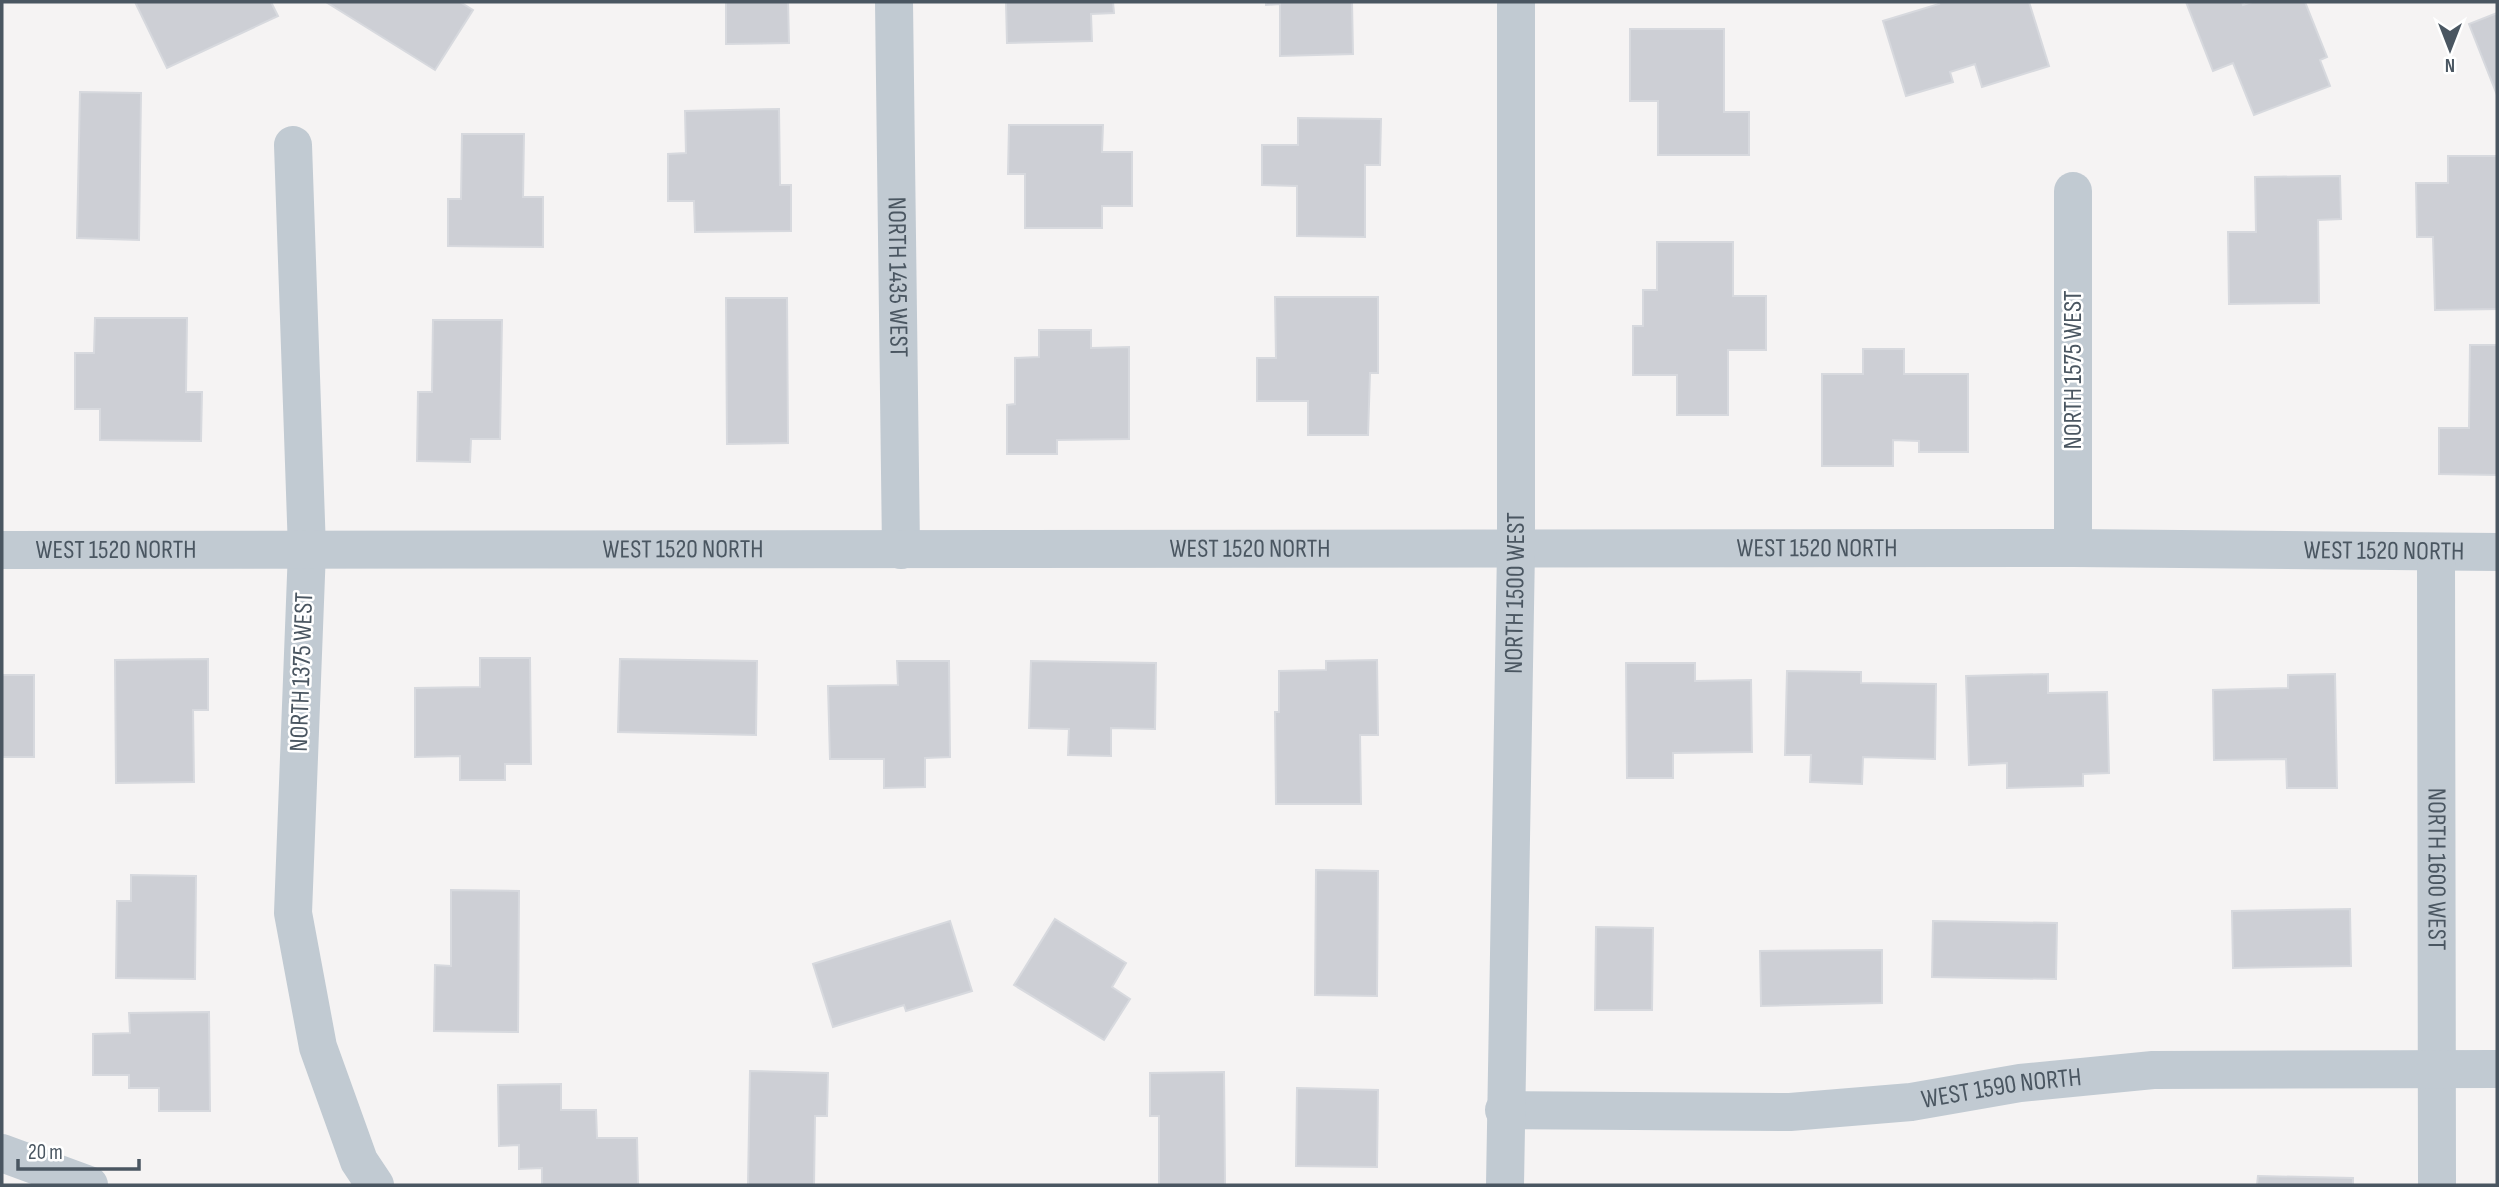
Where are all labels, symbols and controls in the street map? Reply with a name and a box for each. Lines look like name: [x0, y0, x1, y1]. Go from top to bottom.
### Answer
north arrow: [2415, 14, 2485, 84]
text: N: [2445, 53, 2455, 76]
street label: NORTH 1435 WEST: [881, 197, 914, 357]
street label: NORTH 1575 WEST: [2058, 290, 2089, 450]
street label: NORTH 1500 WEST: [1498, 512, 1532, 674]
street label: WEST 1520 NORTH: [1170, 533, 1330, 564]
street label: WEST 1520 NORTH: [1737, 533, 1897, 564]
street label: WEST 1520 NORTH: [36, 534, 196, 565]
street label: WEST 1520 NORTH: [603, 534, 763, 565]
street label: WEST 1520 NORTH: [2303, 535, 2465, 567]
street label: NORTH 1375 WEST: [284, 592, 320, 752]
street label: NORTH 1600 WEST: [2421, 788, 2452, 950]
street label: WEST 1590 NORTH: [1919, 1062, 2083, 1115]
scale bar: [18, 1128, 138, 1172]
text: 20 m: [28, 1140, 63, 1165]

